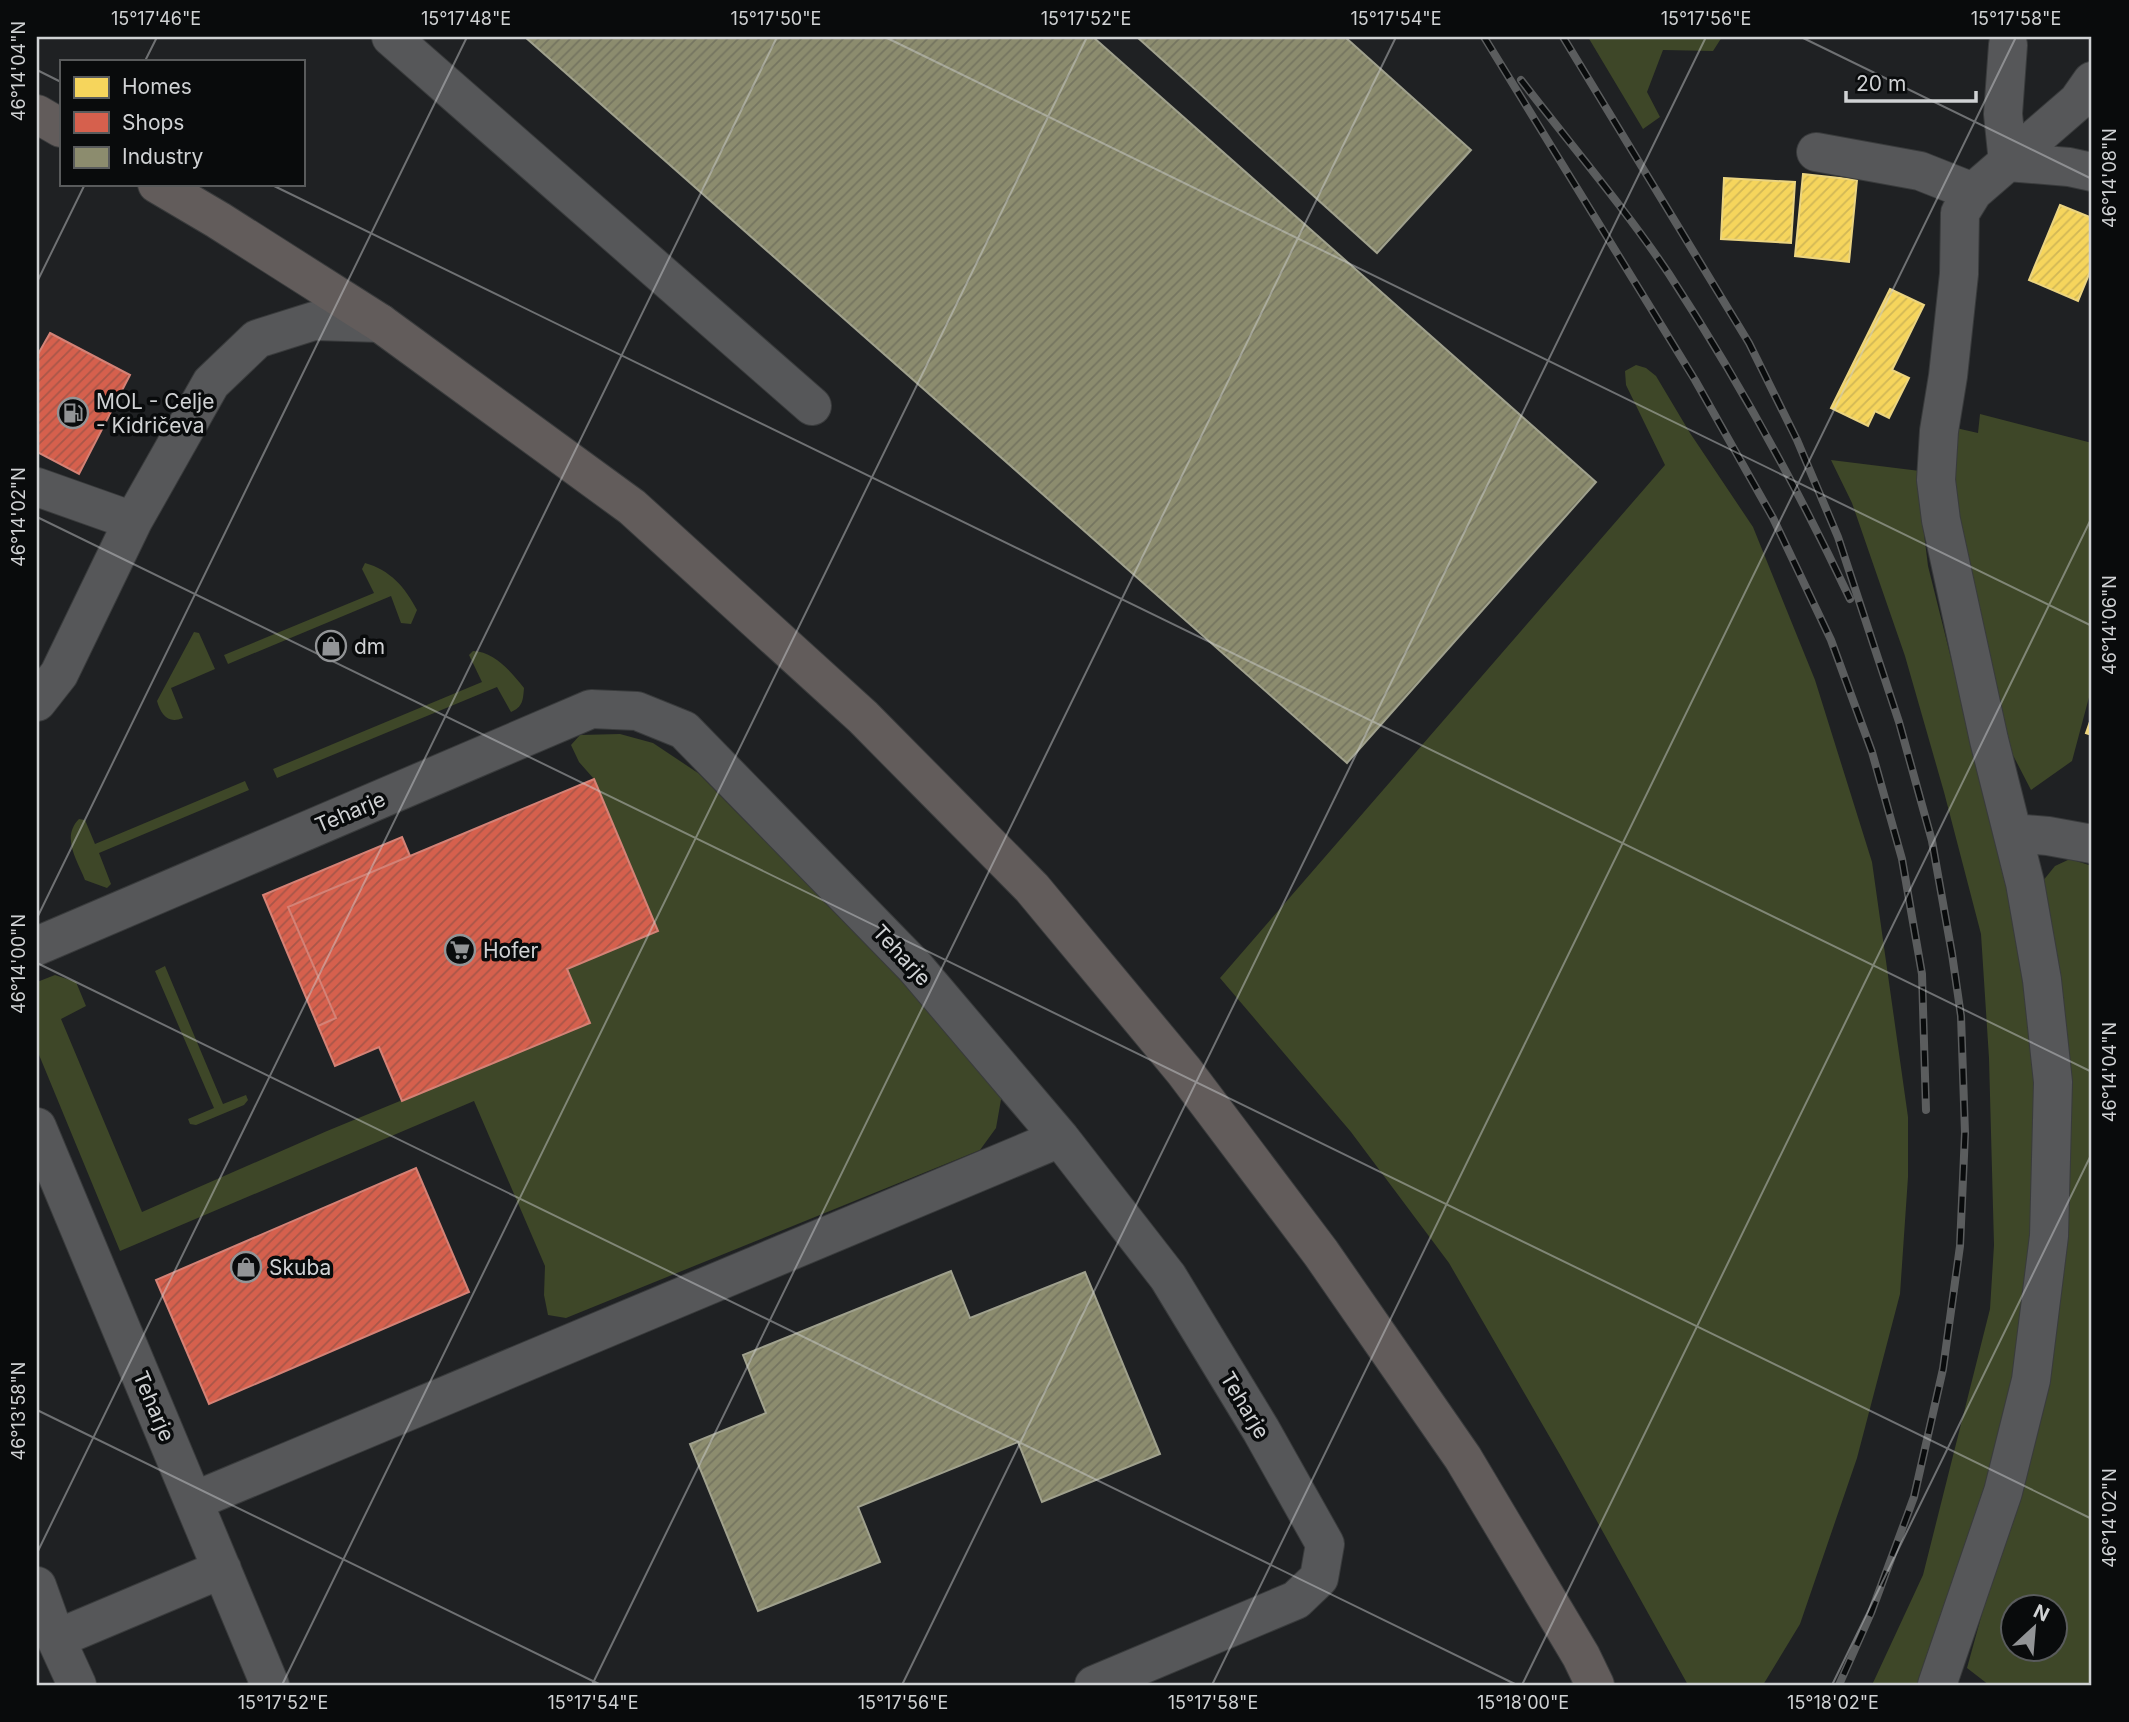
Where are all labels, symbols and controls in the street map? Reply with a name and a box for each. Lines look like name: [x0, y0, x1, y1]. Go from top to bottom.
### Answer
text: 15°17'46"E: [111, 8, 201, 29]
text: 15°17'48"E: [421, 8, 511, 29]
text: 15°17'50"E: [731, 8, 821, 29]
text: 15°17'52"E: [1041, 8, 1131, 29]
text: 15°17'54"E: [1350, 8, 1442, 29]
text: 15°17'56"E: [1661, 8, 1751, 29]
text: 15°17'58"E: [1971, 8, 2061, 29]
text: 46°14'04"N: [8, 21, 29, 121]
legend: [60, 60, 304, 186]
scale bar: [1846, 60, 1975, 104]
text: 20 m: [1856, 71, 1906, 96]
text: Homes: [122, 74, 192, 99]
text: Shops: [122, 110, 184, 135]
text: 46°14'08"N: [2099, 128, 2120, 228]
text: Industry: [122, 144, 204, 169]
place label: MOL - Celje - Kidričeva: [96, 389, 214, 438]
fuel station icon: MOL - Celje - Kidričeva: [56, 396, 90, 430]
text: 46°14'02"N: [8, 467, 29, 567]
text: 46°14'06"N: [2099, 575, 2120, 675]
shop icon: dm: [314, 629, 348, 663]
place label: dm: [354, 634, 385, 659]
street label: Teharje: [311, 786, 389, 838]
text: 46°14'00"N: [8, 914, 29, 1014]
street label: Teharje: [868, 919, 936, 991]
supermarket icon: Hofer: [443, 933, 477, 967]
place label: Hofer: [483, 938, 539, 963]
text: 46°14'04"N: [2099, 1022, 2120, 1122]
shop icon: Skuba: [229, 1250, 263, 1284]
place label: Skuba: [269, 1255, 331, 1280]
text: 46°13'58"N: [8, 1362, 29, 1460]
street label: Teharje: [128, 1367, 180, 1445]
street label: Teharje: [1215, 1367, 1275, 1443]
text: 46°14'02"N: [2099, 1468, 2120, 1568]
north arrow: [2000, 1592, 2070, 1662]
text: N: [2030, 1600, 2053, 1627]
text: 15°17'52"E: [238, 1692, 328, 1713]
text: 15°17'54"E: [547, 1692, 639, 1713]
text: 15°17'56"E: [858, 1692, 948, 1713]
text: 15°17'58"E: [1168, 1692, 1258, 1713]
text: 15°18'00"E: [1477, 1692, 1569, 1713]
text: 15°18'02"E: [1787, 1692, 1879, 1713]

